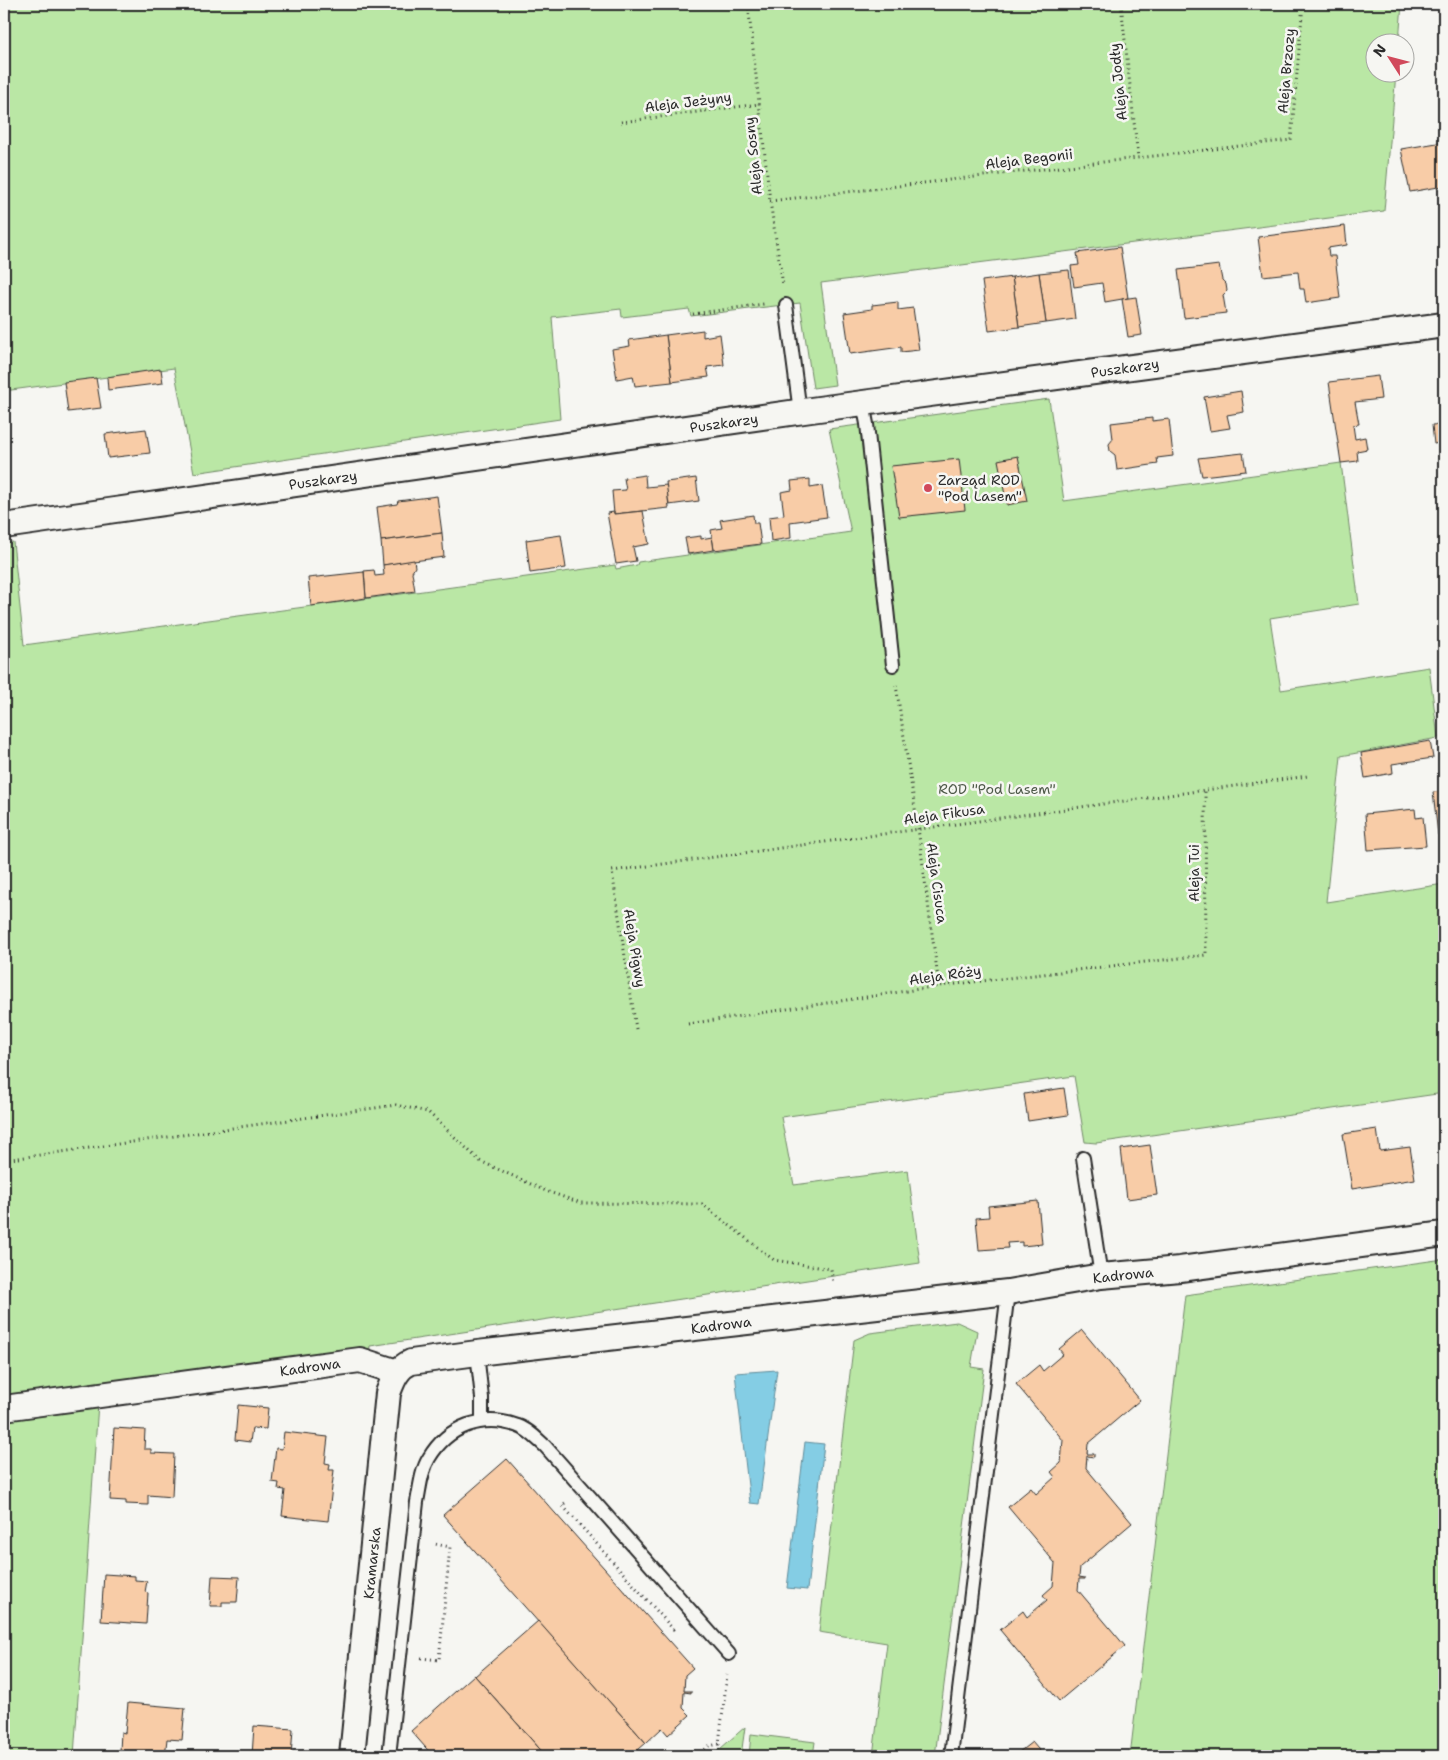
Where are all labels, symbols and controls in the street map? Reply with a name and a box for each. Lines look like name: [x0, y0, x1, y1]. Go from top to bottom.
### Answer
street label: Aleja Brzozy: [1273, 28, 1299, 114]
north arrow: [1366, 32, 1416, 82]
text: N: [1369, 41, 1390, 60]
street label: Aleja Jodły: [1105, 42, 1131, 122]
street label: Aleja Jeżyny: [643, 88, 733, 116]
street label: Aleja Sosny: [740, 116, 766, 196]
street label: Aleja Begonii: [984, 145, 1074, 173]
street label: Puszkarzy: [1090, 354, 1160, 382]
street label: Puszkarzy: [689, 409, 759, 437]
street label: Puszkarzy: [288, 466, 358, 494]
place label: Zarząd ROD "Pod Lasem": [938, 471, 1022, 505]
marker: Zarząd ROD "Pod Lasem": [922, 482, 934, 494]
park label: ROD "Pod Lasem": [938, 780, 1056, 798]
street label: Aleja Fikusa: [902, 799, 986, 829]
street label: Aleja Cisuca: [922, 841, 952, 925]
street label: Aleja Tui: [1185, 844, 1203, 902]
street label: Aleja Pigwy: [620, 907, 650, 989]
street label: Aleja Róży: [908, 961, 982, 989]
street label: Kadrowa: [1092, 1263, 1154, 1287]
street label: Kadrowa: [690, 1312, 753, 1338]
street label: Kadrowa: [279, 1354, 342, 1380]
street label: Kramarska: [359, 1526, 385, 1600]

